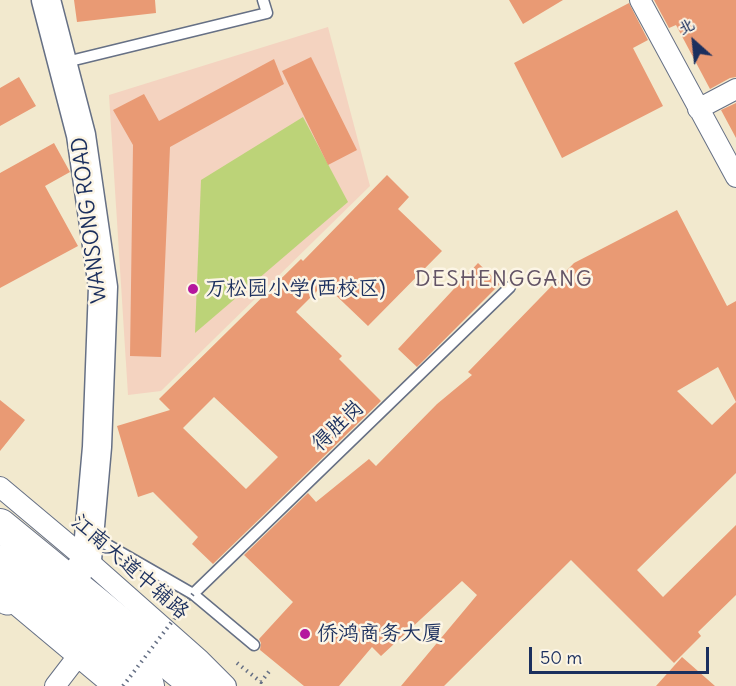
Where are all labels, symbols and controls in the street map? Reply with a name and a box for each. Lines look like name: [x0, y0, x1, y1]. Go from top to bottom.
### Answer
north arrow: [664, 12, 724, 72]
text: 北: [674, 13, 697, 39]
street label: WANSONG ROAD: [67, 136, 113, 304]
district label: DESHENGGANG: [415, 267, 593, 293]
place label: 万松园小学(西校区): [205, 276, 386, 302]
marker: 万松园小学(西校区): [186, 282, 200, 296]
street label: 得胜岗: [307, 395, 369, 457]
street label: 江南大道中辅路: [66, 509, 194, 625]
place label: 侨鸿商务大厦: [317, 621, 443, 647]
marker: 侨鸿商务大厦: [298, 627, 312, 641]
scale bar: [532, 635, 712, 673]
text: 50 m: [540, 646, 582, 669]

